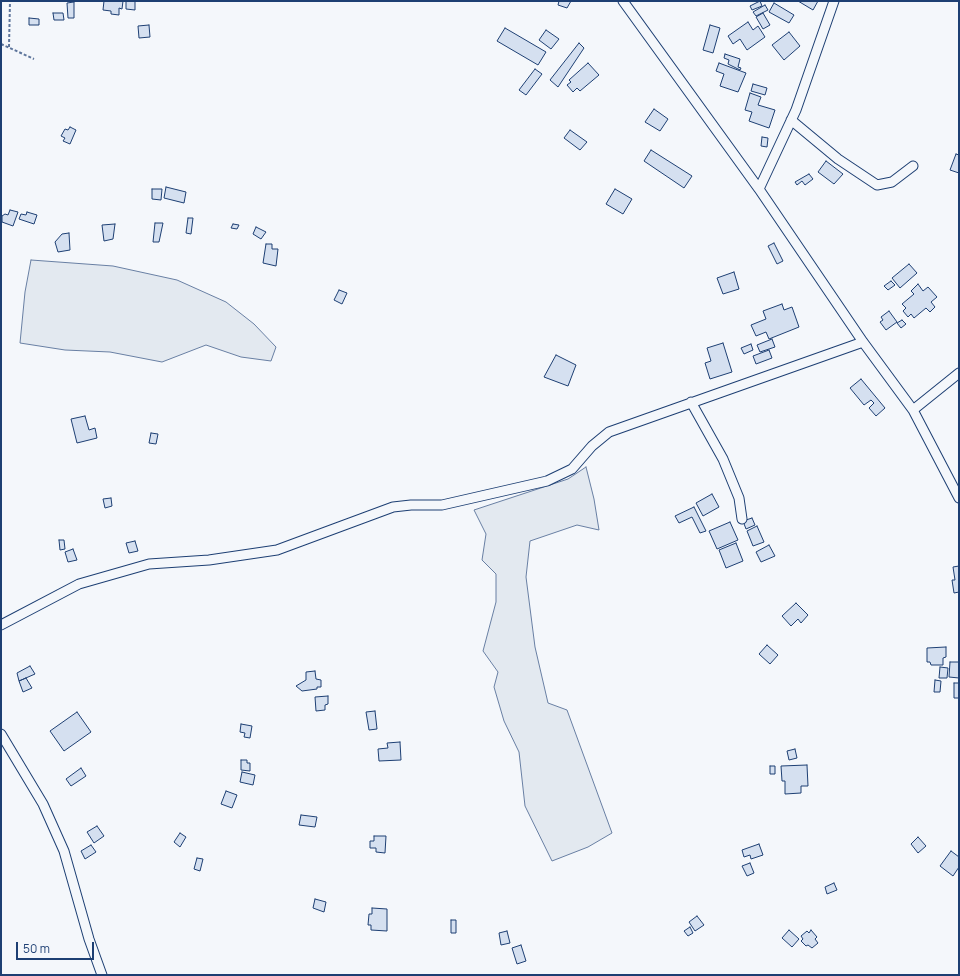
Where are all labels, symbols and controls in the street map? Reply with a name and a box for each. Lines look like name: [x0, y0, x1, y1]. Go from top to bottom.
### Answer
scale bar: [18, 934, 96, 960]
text: 50 m: [23, 940, 50, 957]

